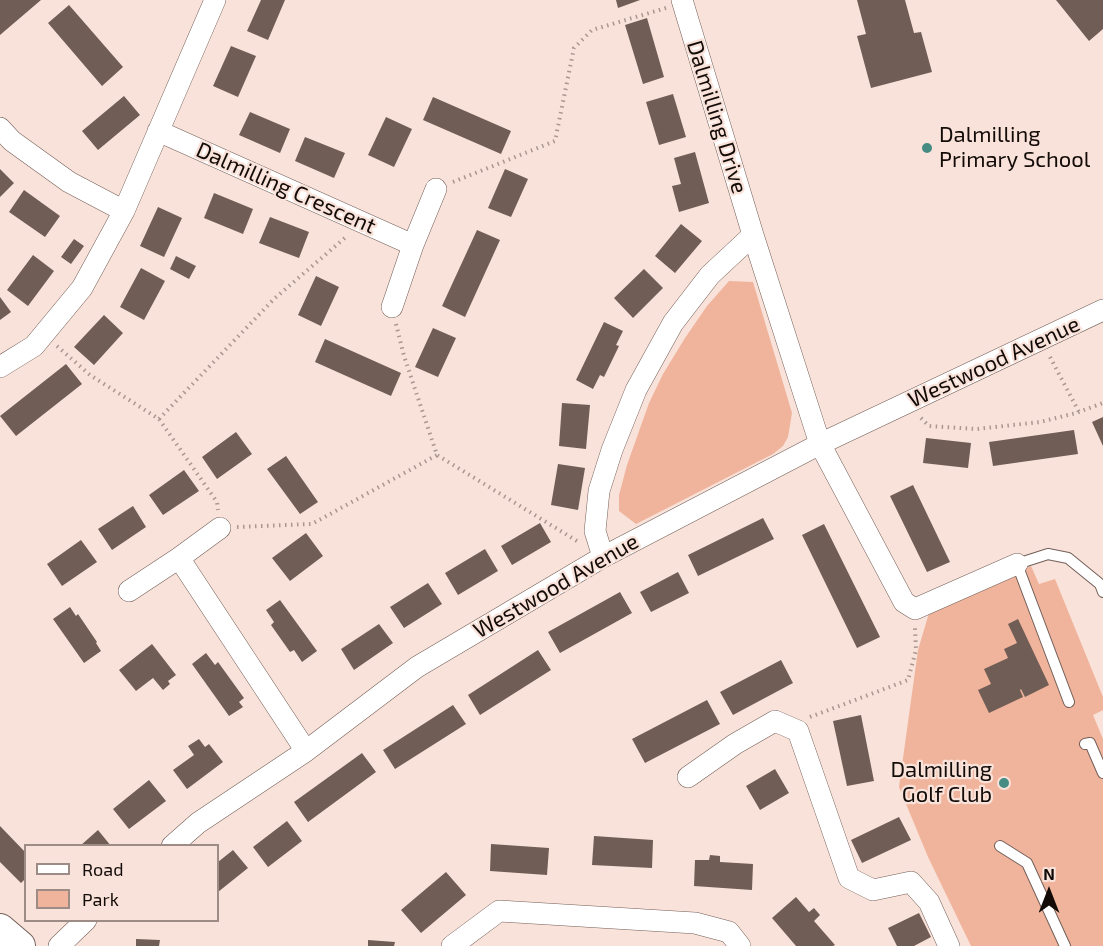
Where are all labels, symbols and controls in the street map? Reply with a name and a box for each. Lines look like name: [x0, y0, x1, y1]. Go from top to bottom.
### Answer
street label: Dalmilling Drive: [681, 37, 753, 197]
place label: Dalmilling Primary School: [939, 122, 1090, 174]
street label: Dalmilling Crescent: [192, 136, 380, 240]
marker: Dalmilling Primary School: [920, 141, 934, 155]
street label: Westwood Avenue: [904, 311, 1084, 413]
street label: Westwood Avenue: [469, 528, 643, 644]
place label: Dalmilling Golf Club: [890, 757, 992, 808]
marker: Dalmilling Golf Club: [997, 776, 1011, 790]
legend: [24, 844, 219, 922]
text: Road: [82, 858, 123, 880]
north arrow: [1019, 862, 1079, 922]
text: N: [1043, 864, 1055, 883]
text: Park: [82, 888, 119, 910]

